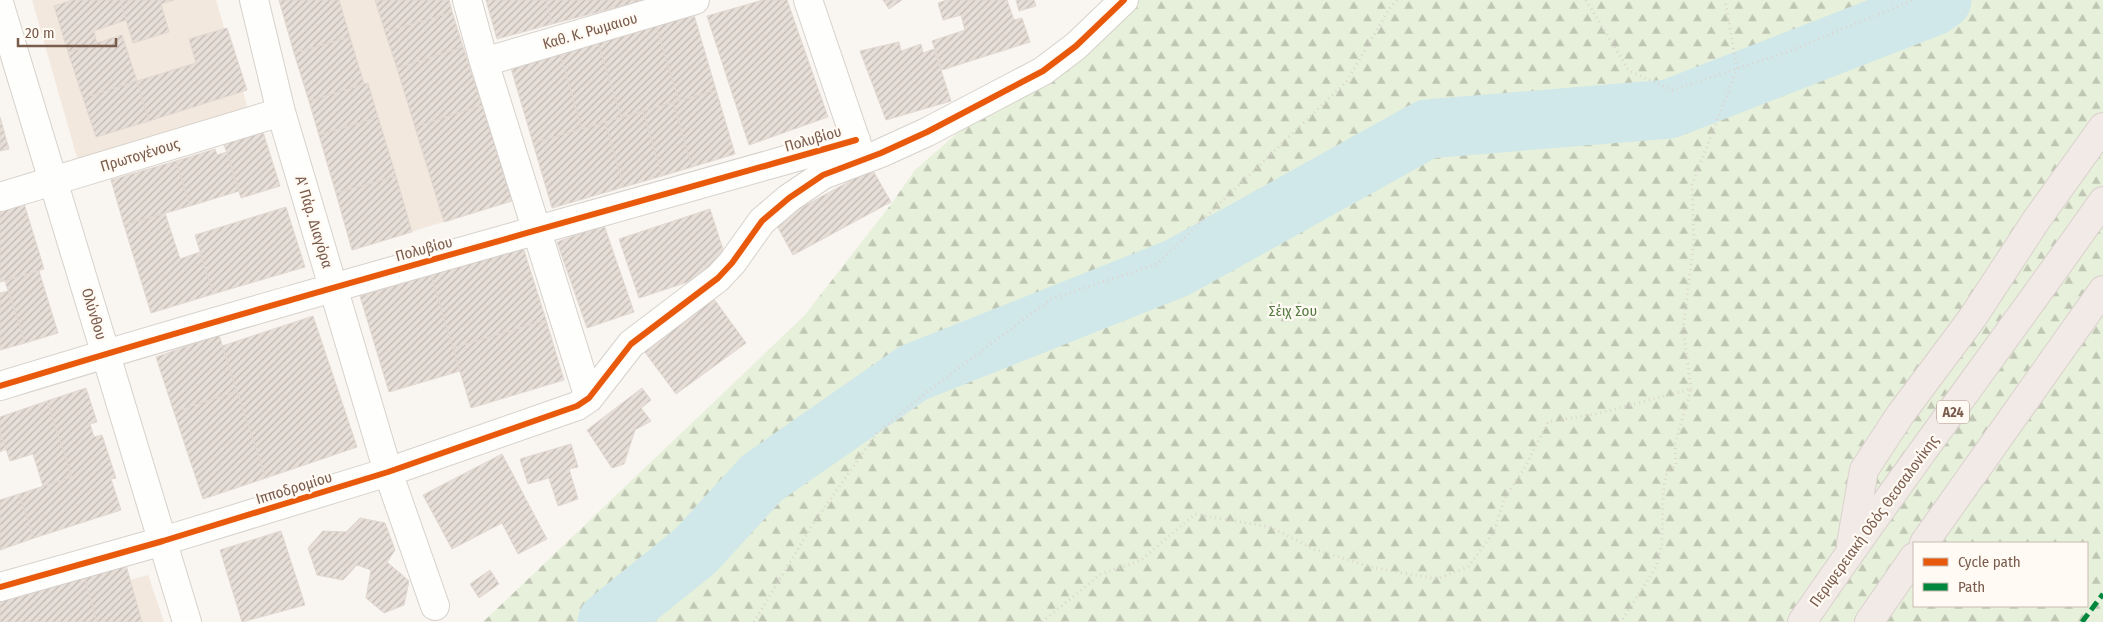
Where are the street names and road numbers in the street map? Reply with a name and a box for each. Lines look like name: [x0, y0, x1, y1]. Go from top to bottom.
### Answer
street label: Καθ. Κ. Ρωμαιου: [541, 9, 639, 53]
street label: Πολυβίου: [782, 122, 844, 156]
street label: Πρωτογένους: [98, 134, 182, 176]
street label: Α' Πάρ. Διαγόρα: [291, 174, 337, 270]
street label: Πολυβίου: [393, 233, 455, 265]
street label: Ολύνθου: [78, 286, 110, 342]
road number: Α24: [1937, 401, 1969, 424]
street label: Περιφερειακή Οδός Θεσσαλονίκης: [1806, 431, 1943, 610]
street label: Ιπποδρομίου: [254, 468, 334, 508]

